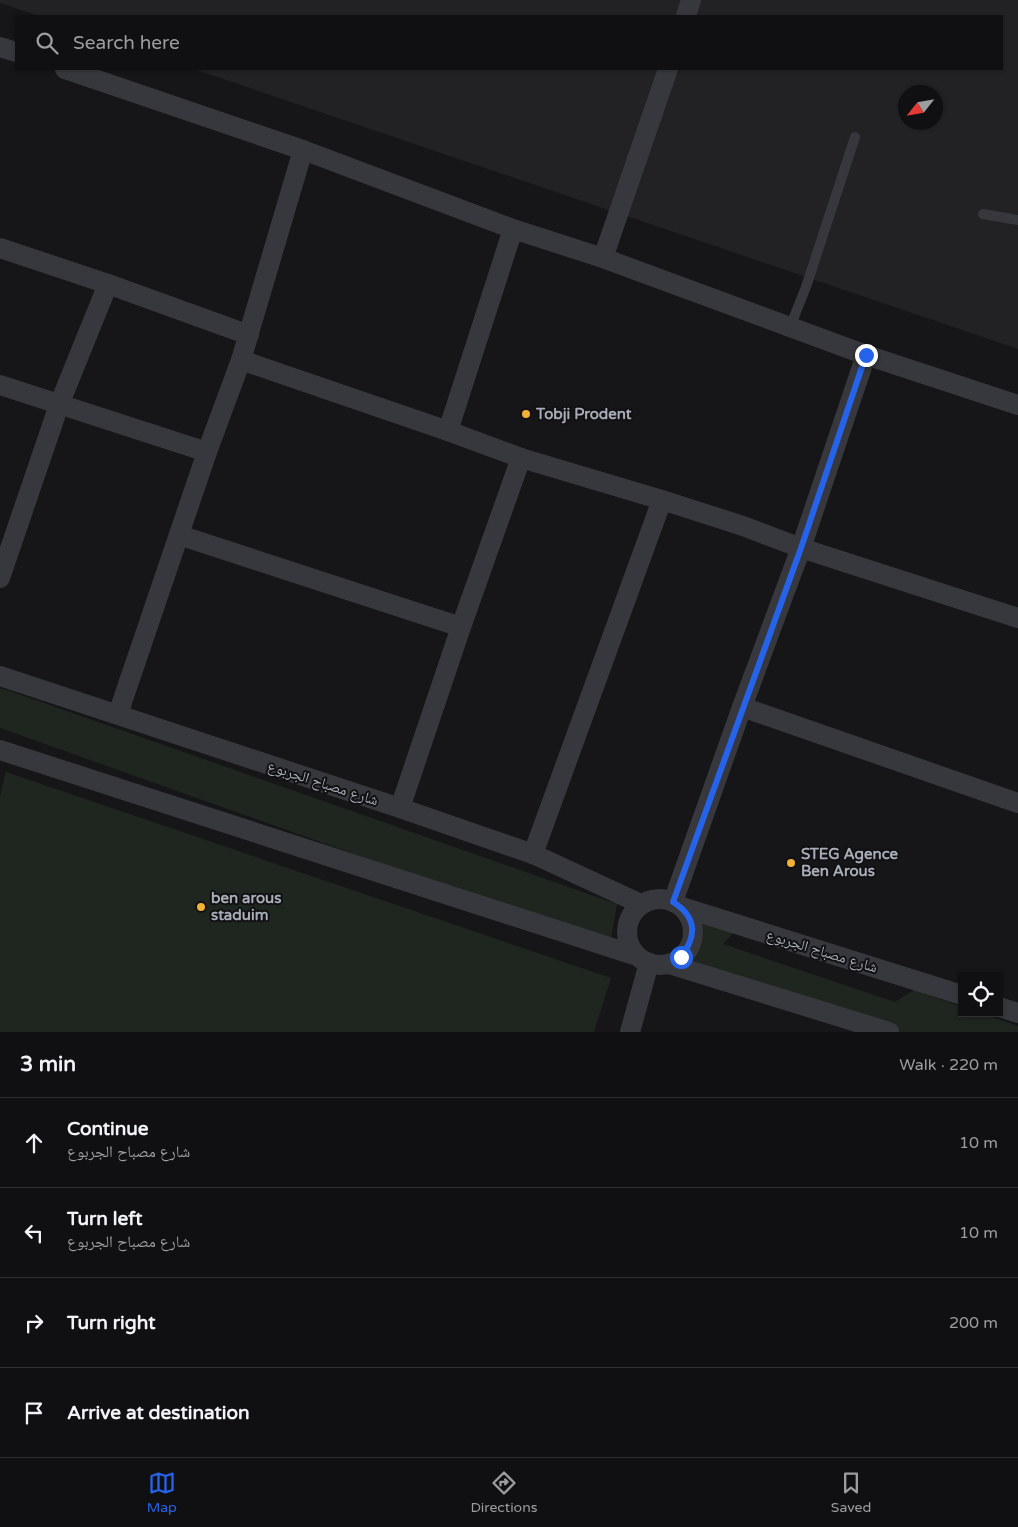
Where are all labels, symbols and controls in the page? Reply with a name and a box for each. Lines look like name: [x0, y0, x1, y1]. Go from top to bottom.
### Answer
search box: [15, 15, 1003, 70]
icon: search: [33, 29, 61, 57]
text: Search here: [73, 32, 180, 54]
north arrow: [898, 85, 943, 130]
route end: [855, 344, 878, 367]
place label: Tobji Prodent: [535, 405, 632, 424]
marker: Tobji Prodent: [520, 408, 532, 420]
street label: شارع مصباح الجربوع: [265, 757, 381, 810]
place label: STEG Agence Ben Arous: [801, 845, 899, 880]
marker: STEG Agence Ben Arous: [785, 857, 797, 869]
place label: ben arous staduim: [211, 889, 281, 924]
marker: ben arous staduim: [195, 901, 207, 913]
street label: شارع مصباح الجربوع: [764, 926, 880, 977]
route start: [670, 946, 693, 969]
map controls: [958, 972, 1003, 1017]
button: locate: [958, 972, 1003, 1017]
text: 3 min: [20, 1052, 76, 1077]
text: Walk · 220 m: [899, 1055, 998, 1075]
text: Continue: [67, 1118, 149, 1140]
icon: ahead: [20, 1129, 48, 1157]
text: 10 m: [959, 1133, 998, 1153]
text: شارع مصباح الجربوع: [67, 1142, 190, 1162]
text: Turn left: [67, 1208, 143, 1230]
icon: left: [20, 1219, 48, 1247]
text: 10 m: [959, 1223, 998, 1243]
text: شارع مصباح الجربوع: [67, 1232, 190, 1252]
icon: right: [20, 1309, 48, 1337]
text: Turn right: [67, 1312, 155, 1334]
text: 200 m: [949, 1313, 998, 1333]
icon: arrive: [20, 1399, 48, 1427]
text: Arrive at destination: [67, 1402, 250, 1424]
tab: Map: [147, 1469, 177, 1516]
tab: Directions: [470, 1469, 537, 1516]
tab: Saved: [831, 1469, 871, 1516]

